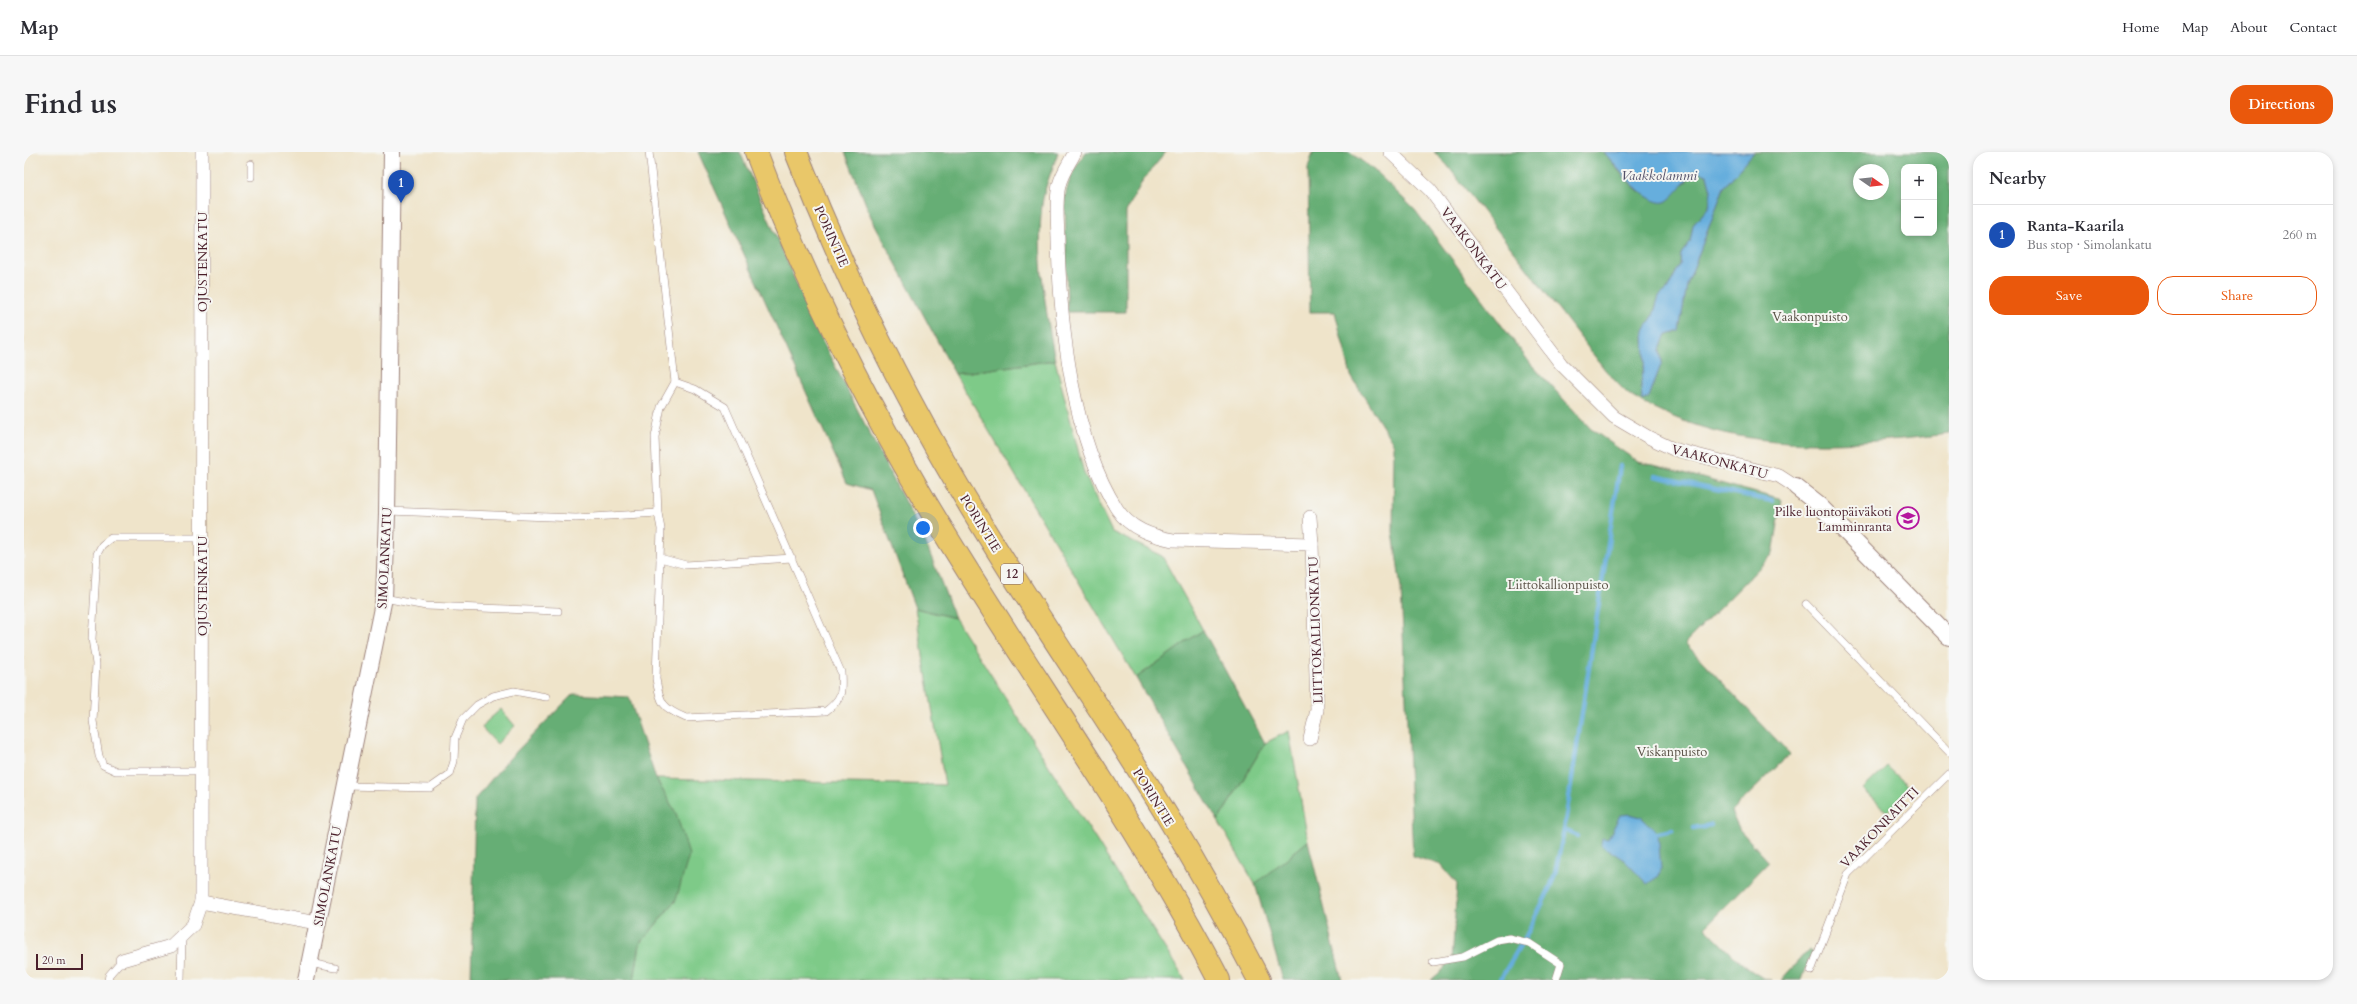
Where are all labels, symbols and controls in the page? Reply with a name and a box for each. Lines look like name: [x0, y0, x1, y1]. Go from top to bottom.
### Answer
text: Map: [20, 15, 59, 41]
text: Home: [2122, 18, 2160, 37]
text: Map: [2182, 18, 2208, 37]
text: About: [2230, 18, 2267, 37]
text: Contact: [2289, 18, 2337, 37]
text: Find us: [24, 85, 117, 123]
button: Directions: [2230, 85, 2333, 124]
north arrow: [1853, 164, 1889, 200]
map controls: [1901, 164, 1937, 236]
button: +: [1901, 164, 1937, 200]
water label: Vaakkolammi: [1621, 166, 1697, 185]
text: Nearby: [1989, 167, 2046, 190]
pin: 1: [388, 170, 414, 203]
button: −: [1901, 200, 1937, 236]
street label: PORINTIE: [810, 203, 853, 270]
street label: VAAKONKATU: [1436, 204, 1510, 294]
street label: OJUSTENKATU: [194, 211, 212, 312]
text: Ranta-Kaarila: [2027, 216, 2124, 236]
text: 1: [1999, 226, 2005, 244]
text: 260 m: [2283, 226, 2317, 244]
text: Bus stop · Simolankatu: [2027, 236, 2152, 254]
button: Save: [1989, 276, 2149, 315]
button: Share: [2157, 276, 2317, 315]
park label: Vaakonpuisto: [1772, 308, 1848, 326]
street label: VAAKONKATU: [1670, 440, 1770, 484]
street label: PORINTIE: [955, 491, 1005, 556]
place label: Pilke luontopäiväkoti Lamminranta: [1775, 503, 1892, 536]
school or university icon: Pilke luontopäiväkoti Lamminranta: [1895, 505, 1921, 531]
street label: SIMOLANKATU: [373, 506, 397, 609]
your location: [913, 518, 933, 538]
street label: OJUSTENKATU: [194, 535, 212, 636]
street label: LIITTOKALLIONKATU: [1304, 556, 1328, 704]
road number: 12: [1001, 564, 1023, 584]
park label: Liittokallionpuisto: [1508, 576, 1608, 594]
park label: Viskanpuisto: [1637, 743, 1707, 761]
street label: PORINTIE: [1128, 765, 1178, 830]
street label: VAAKONRAITTI: [1836, 783, 1923, 872]
street label: SIMOLANKATU: [309, 824, 347, 928]
scale bar: [36, 952, 83, 971]
text: 20 m: [42, 953, 66, 968]

